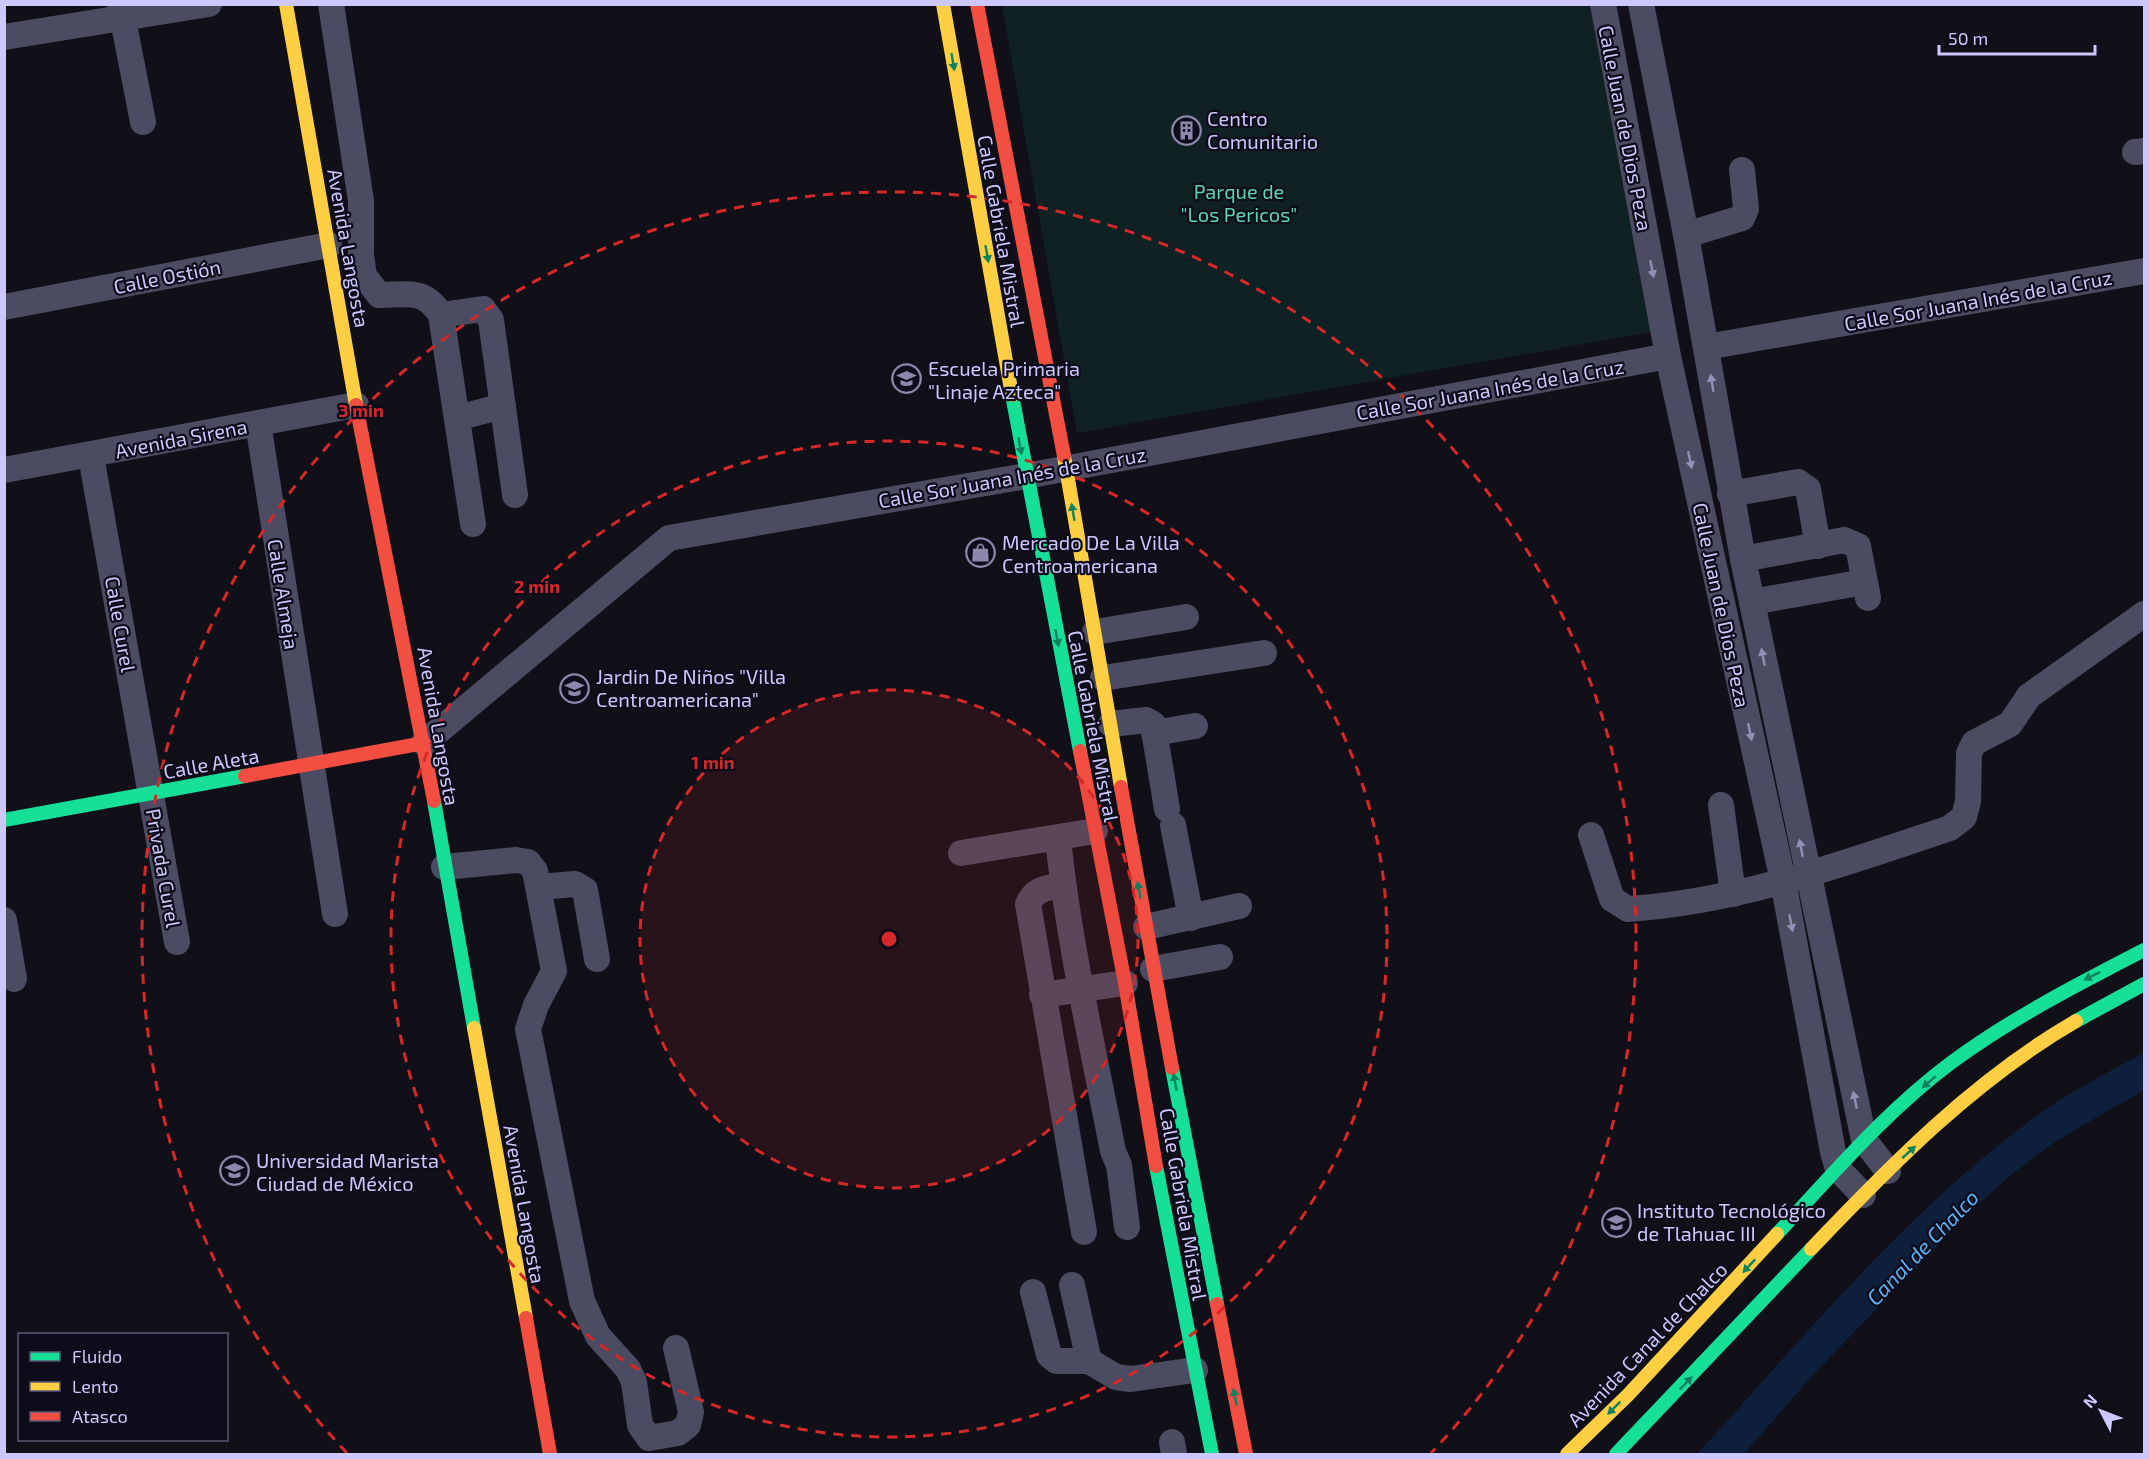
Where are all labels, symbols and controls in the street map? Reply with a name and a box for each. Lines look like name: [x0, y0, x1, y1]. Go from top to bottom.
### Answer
scale bar: [1939, 18, 2095, 56]
street label: Calle Juan de Dios Peza: [1594, 23, 1658, 233]
text: 50 m: [1948, 27, 1988, 49]
one-way arrow: [949, 53, 958, 72]
place label: Centro Comunitario: [1207, 106, 1318, 153]
building icon: Centro Comunitario: [1170, 114, 1202, 146]
street label: Calle Gabriela Mistral: [973, 133, 1031, 329]
street label: Avenida Langosta: [323, 167, 375, 329]
park label: Parque de "Los Pericos": [1181, 179, 1297, 226]
one-way arrow: [982, 245, 991, 264]
street label: Calle Ostión: [111, 254, 223, 298]
one-way arrow: [1648, 259, 1657, 278]
street label: Calle Sor Juana Inés de la Cruz: [1842, 265, 2114, 335]
street label: Calle Sor Juana Inés de la Cruz: [1354, 354, 1626, 424]
place label: Escuela Primaria "Linaje Azteca": [928, 356, 1080, 403]
school or university icon: Escuela Primaria "Linaje Azteca": [891, 363, 923, 395]
one-way arrow: [1707, 373, 1716, 392]
text: 3 min: [338, 399, 384, 421]
street label: Avenida Sirena: [113, 413, 249, 463]
one-way arrow: [1016, 437, 1025, 456]
street label: Calle Sor Juana Inés de la Cruz: [876, 442, 1148, 512]
one-way arrow: [1686, 450, 1696, 469]
street label: Calle Juan de Dios Peza: [1689, 500, 1755, 710]
one-way arrow: [1069, 502, 1078, 521]
place label: Mercado De La Villa Centroamericana: [1002, 530, 1180, 577]
street label: Calle Almeja: [263, 537, 305, 651]
shop icon: Mercado De La Villa Centroamericana: [965, 537, 997, 569]
street label: Calle Curel: [101, 574, 141, 674]
text: 2 min: [514, 575, 560, 597]
one-way arrow: [1053, 628, 1062, 647]
street label: Calle Gabriela Mistral: [1064, 628, 1124, 824]
street label: Avenida Langosta: [413, 645, 465, 807]
one-way arrow: [1758, 647, 1767, 666]
place label: Jardin De Niños "Villa Centroamericana": [596, 664, 786, 711]
school or university icon: Jardin De Niños "Villa Centroamericana": [559, 672, 591, 704]
one-way arrow: [1746, 723, 1755, 742]
street label: Calle Aleta: [161, 743, 261, 783]
text: 1 min: [691, 751, 735, 773]
street label: Privada Curel: [142, 807, 186, 929]
one-way arrow: [1796, 838, 1805, 857]
one-way arrow: [1135, 880, 1144, 899]
one-way arrow: [1787, 914, 1796, 933]
centre of rings: [879, 929, 899, 949]
one-way arrow: [2084, 972, 2101, 981]
one-way arrow: [1170, 1072, 1179, 1091]
one-way arrow: [1921, 1076, 1937, 1089]
one-way arrow: [1850, 1091, 1859, 1110]
street label: Calle Gabriela Mistral: [1155, 1106, 1213, 1302]
street label: Avenida Langosta: [499, 1123, 551, 1285]
one-way arrow: [1901, 1146, 1916, 1159]
place label: Universidad Marista Ciudad de México: [256, 1148, 439, 1195]
school or university icon: Universidad Marista Ciudad de México: [219, 1155, 251, 1187]
water label: Canal de Chalco: [1861, 1184, 1983, 1310]
place label: Instituto Tecnológico de Tlahuac III: [1637, 1198, 1826, 1245]
school or university icon: Instituto Tecnológico de Tlahuac III: [1600, 1206, 1632, 1238]
street label: Avenida Canal de Chalco: [1562, 1257, 1732, 1431]
one-way arrow: [1742, 1259, 1756, 1273]
legend: [18, 1333, 228, 1441]
text: Fluido: [72, 1345, 122, 1367]
text: Lento: [72, 1375, 118, 1397]
one-way arrow: [1679, 1375, 1693, 1390]
north arrow: [2071, 1381, 2131, 1441]
one-way arrow: [1230, 1387, 1239, 1406]
text: N: [2079, 1390, 2100, 1411]
one-way arrow: [1608, 1400, 1622, 1414]
text: Atasco: [72, 1405, 128, 1427]

